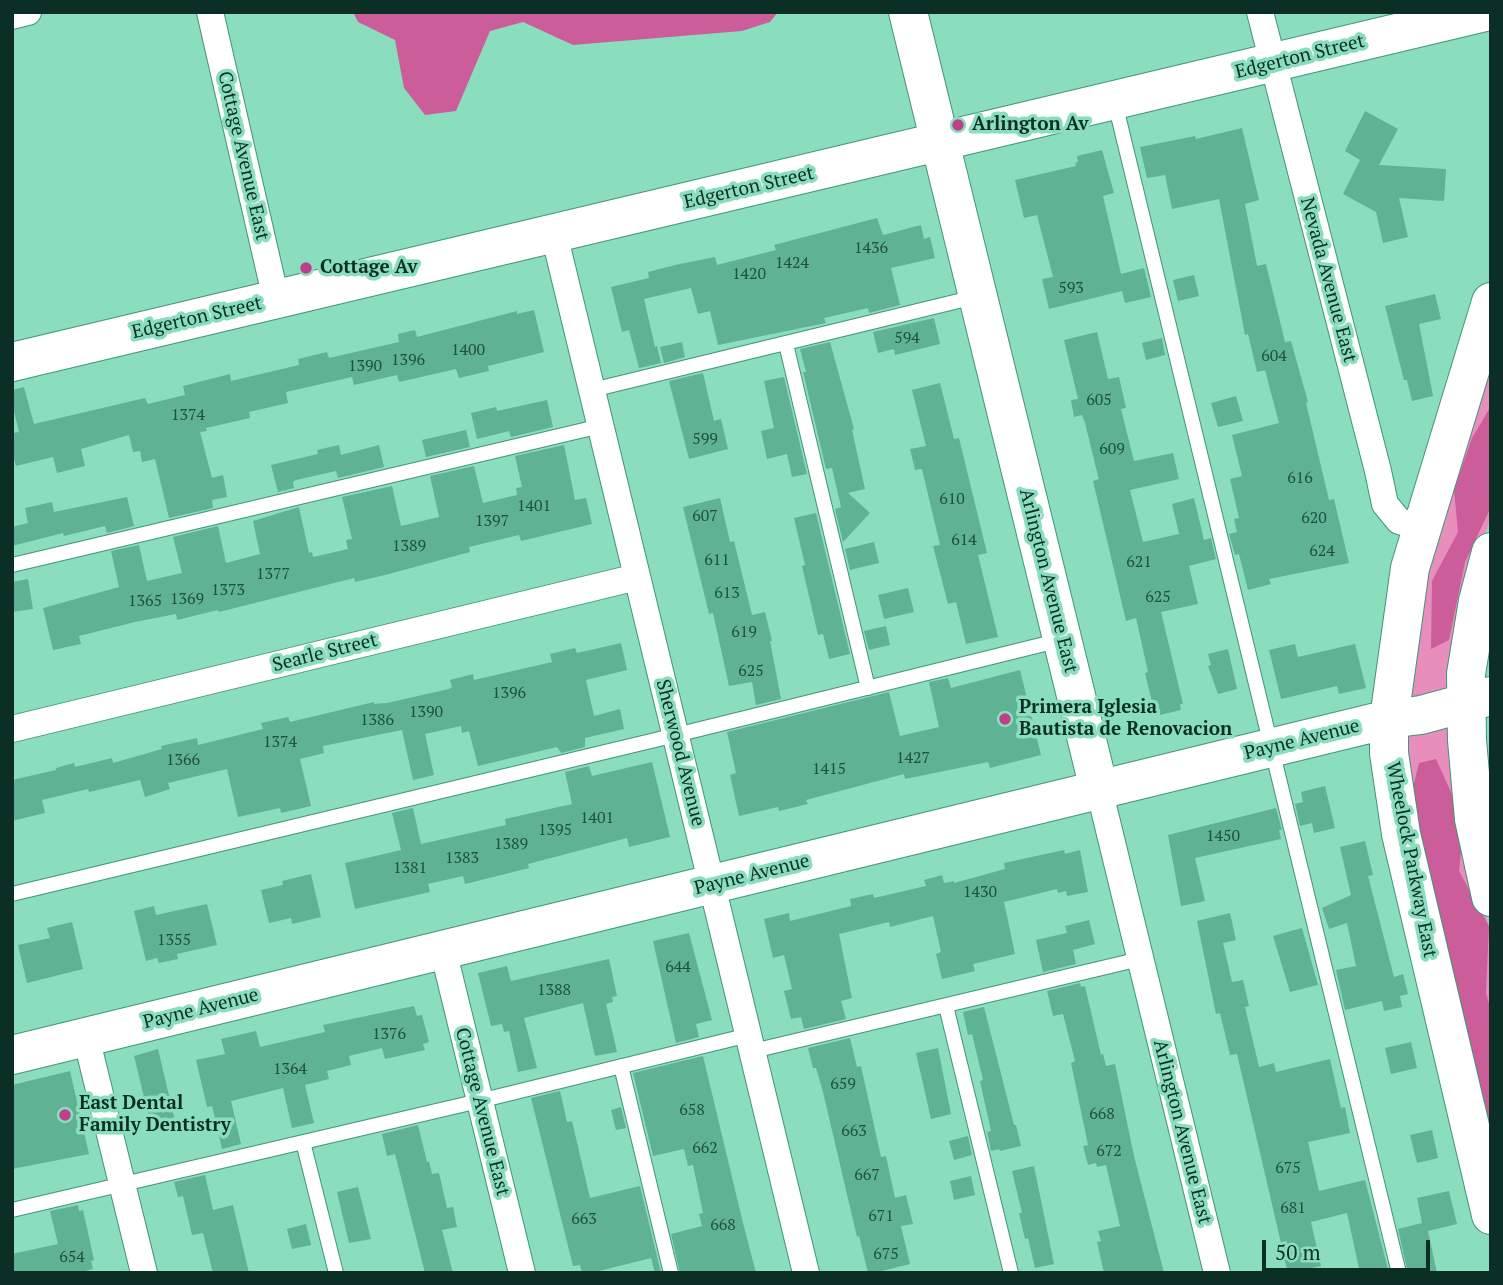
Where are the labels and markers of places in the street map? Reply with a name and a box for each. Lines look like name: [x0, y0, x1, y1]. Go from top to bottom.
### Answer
place label: Arlington Av: [972, 114, 1088, 136]
marker: Arlington Av: [950, 117, 966, 133]
place label: Cottage Av: [320, 257, 417, 279]
marker: Cottage Av: [298, 260, 314, 276]
place label: Primera Iglesia Bautista de Renovacion: [1019, 697, 1232, 741]
marker: Primera Iglesia Bautista de Renovacion: [997, 711, 1013, 727]
place label: East Dental Family Dentistry: [79, 1093, 231, 1137]
marker: East Dental Family Dentistry: [57, 1107, 73, 1123]

